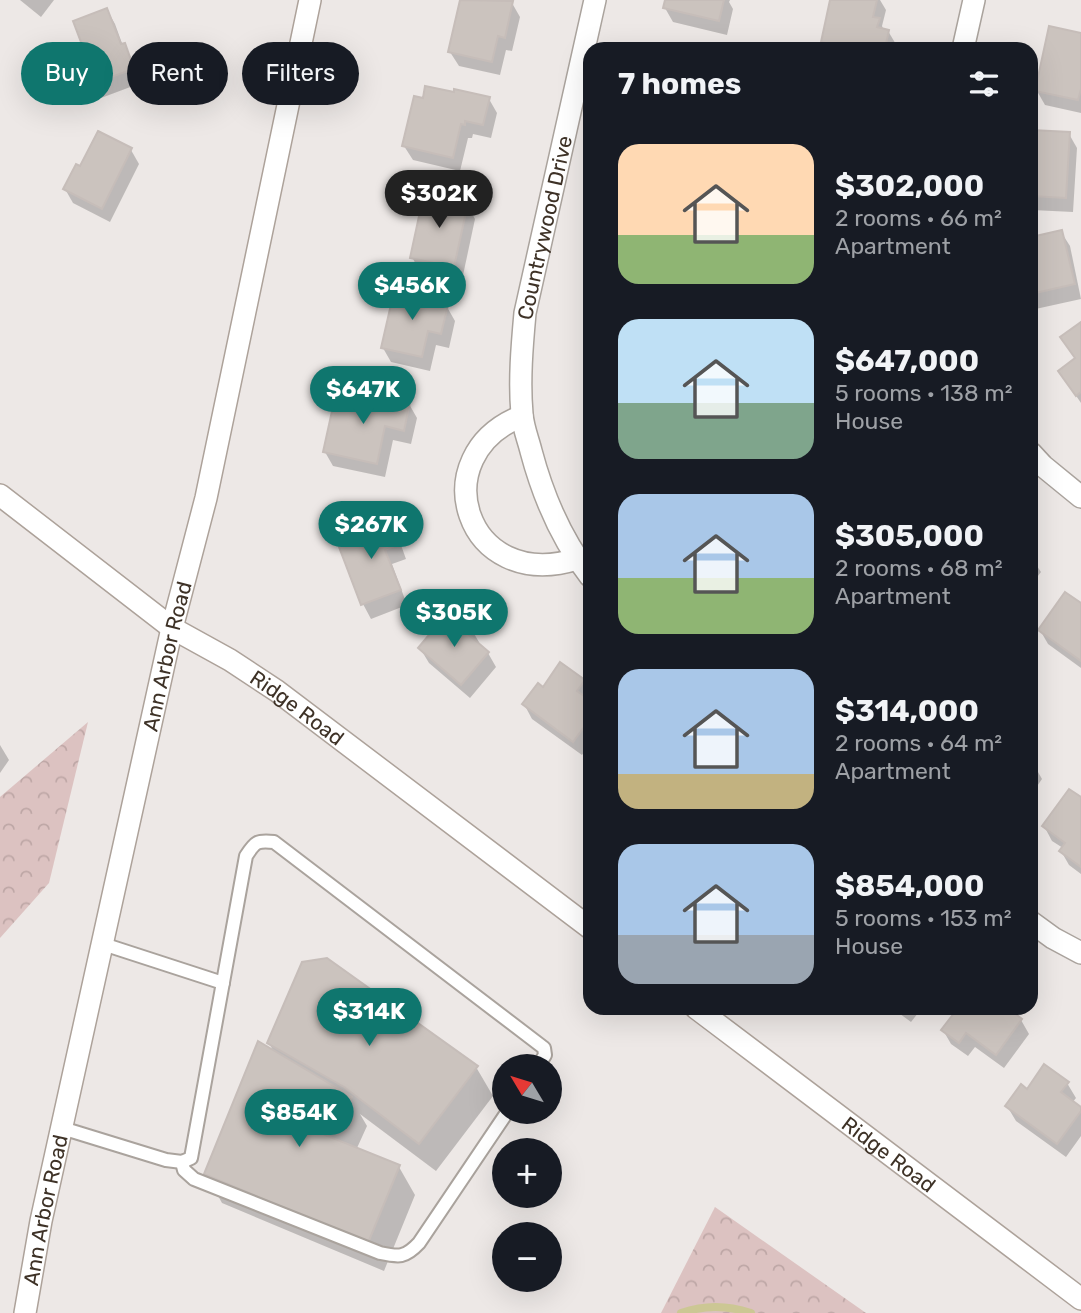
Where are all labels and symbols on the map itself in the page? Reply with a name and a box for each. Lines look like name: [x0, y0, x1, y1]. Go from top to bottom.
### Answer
street label: Countrywood Drive: [511, 133, 577, 322]
pin: $302K: [390, 170, 488, 230]
pin: $456K: [363, 262, 461, 322]
pin: $647K: [314, 366, 412, 426]
pin: $267K: [322, 502, 420, 561]
street label: Ann Arbor Road: [137, 578, 196, 734]
pin: $305K: [405, 590, 503, 649]
street label: Ridge Road: [246, 664, 349, 750]
pin: $314K: [320, 988, 418, 1048]
north arrow: [492, 1054, 562, 1124]
pin: $854K: [250, 1090, 348, 1149]
street label: Ridge Road: [837, 1111, 941, 1197]
street label: Ann Arbor Road: [18, 1132, 72, 1287]

